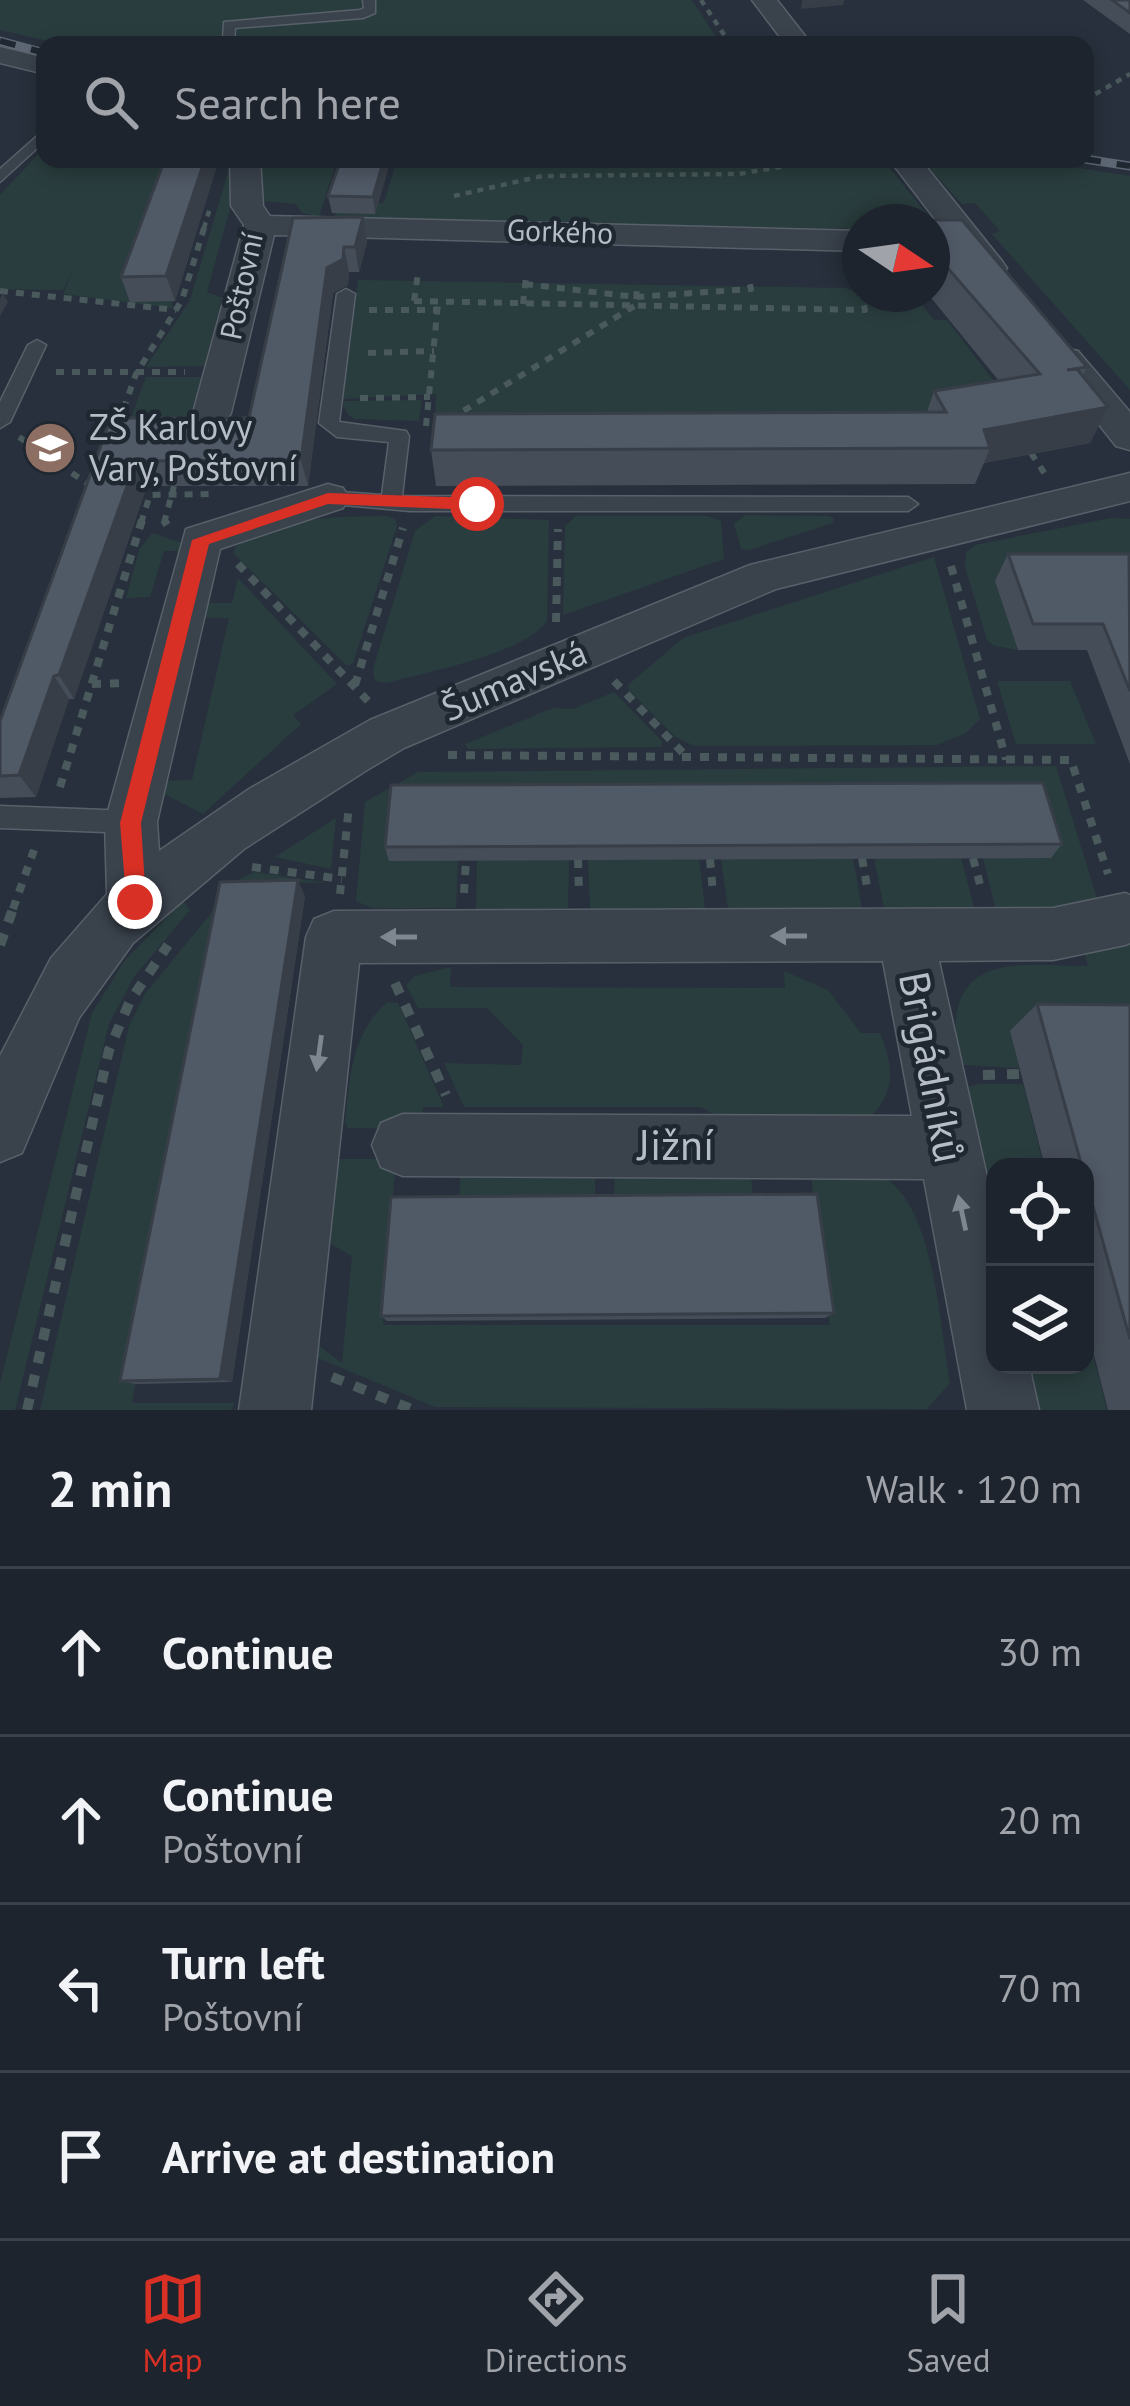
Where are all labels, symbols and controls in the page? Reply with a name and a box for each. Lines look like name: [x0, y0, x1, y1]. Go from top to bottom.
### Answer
search box: [36, 36, 1094, 168]
icon: search: [78, 69, 144, 135]
text: Search here: [174, 73, 401, 131]
north arrow: [842, 204, 950, 312]
street label: Gorkého: [506, 209, 614, 252]
street label: Poštovní: [210, 228, 271, 343]
place label: ZŠ Karlovy Vary, Poštovní: [88, 403, 297, 491]
school or university icon: ZŠ Karlovy Vary, Poštovní: [22, 420, 78, 476]
route start: [450, 477, 504, 531]
street label: Šumavská: [434, 628, 594, 731]
route end: [108, 875, 162, 929]
one-way arrow: [769, 926, 807, 945]
one-way arrow: [379, 927, 417, 947]
street label: Brigádníků: [887, 967, 978, 1167]
one-way arrow: [309, 1034, 328, 1072]
street label: Jižní: [636, 1117, 714, 1172]
map controls: [986, 1158, 1094, 1374]
button: locate: [986, 1158, 1094, 1266]
one-way arrow: [952, 1194, 971, 1232]
button: layers: [986, 1266, 1094, 1374]
text: 2 min: [48, 1455, 172, 1521]
text: Walk · 120 m: [866, 1463, 1082, 1514]
icon: ahead: [48, 1619, 114, 1685]
text: Continue: [162, 1623, 334, 1681]
text: 30 m: [997, 1626, 1082, 1677]
text: Continue: [162, 1765, 334, 1823]
icon: ahead: [48, 1787, 114, 1853]
text: 20 m: [997, 1794, 1082, 1845]
text: Poštovní: [162, 1823, 304, 1874]
text: Turn left: [162, 1933, 325, 1991]
icon: left: [48, 1955, 114, 2021]
text: 70 m: [997, 1962, 1082, 2013]
text: Poštovní: [162, 1991, 304, 2042]
icon: arrive: [48, 2123, 114, 2189]
text: Arrive at destination: [162, 2127, 555, 2185]
tab: Map: [140, 2266, 206, 2381]
tab: Directions: [485, 2266, 627, 2381]
tab: Saved: [906, 2266, 990, 2381]

